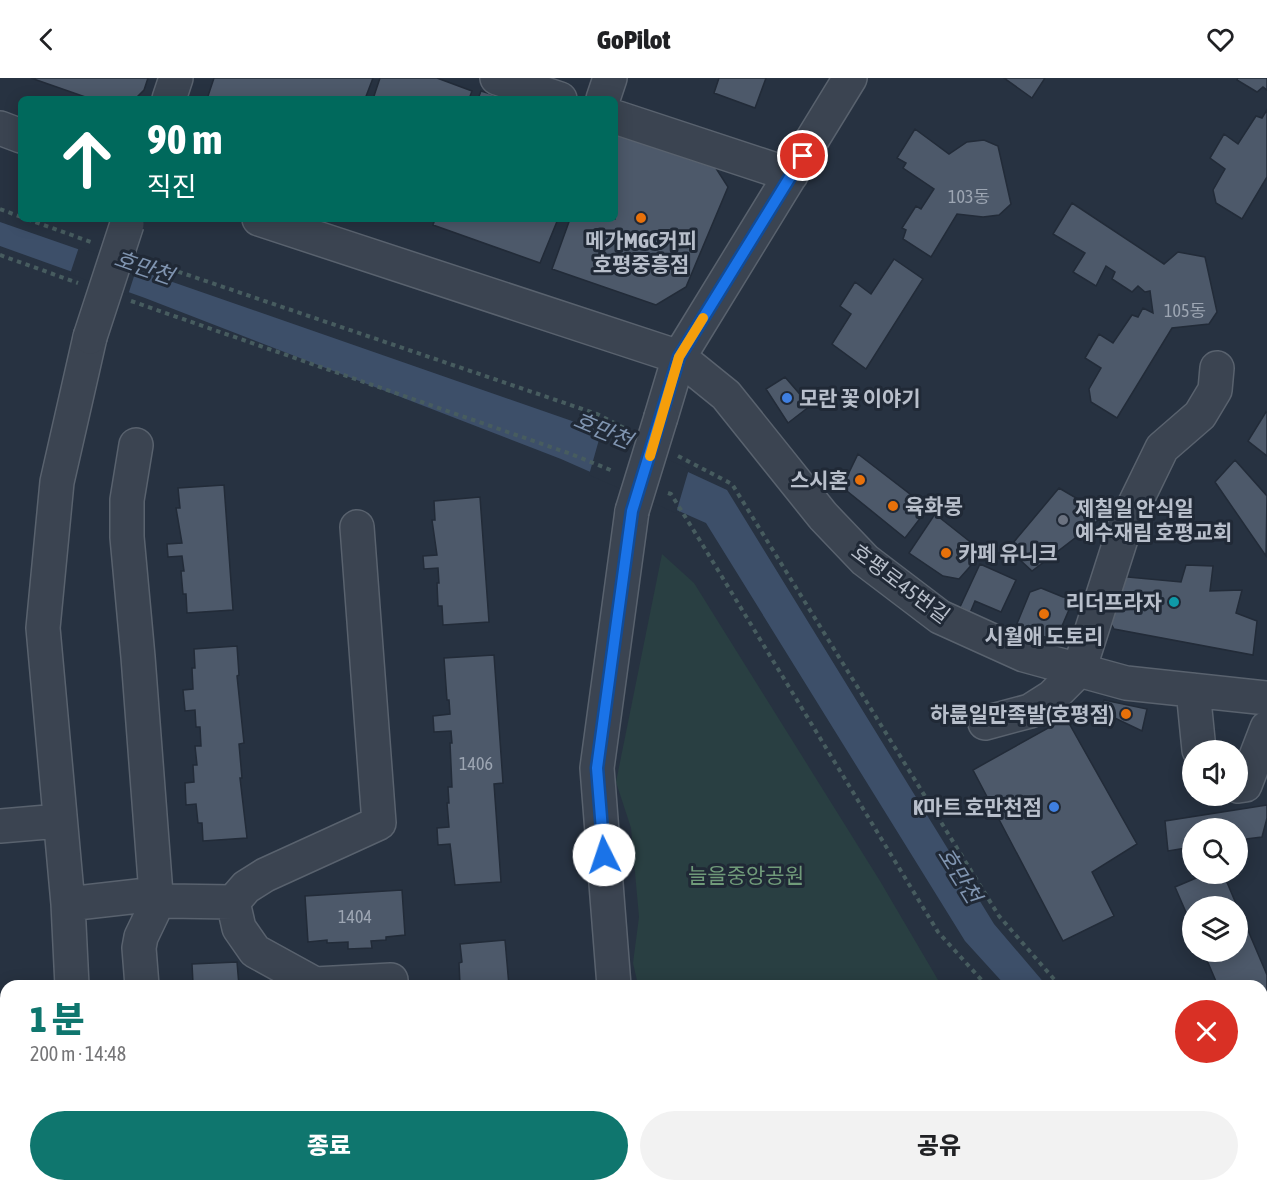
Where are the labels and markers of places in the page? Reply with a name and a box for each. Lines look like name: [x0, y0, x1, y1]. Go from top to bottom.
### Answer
pin: [777, 130, 828, 181]
marker: 메가MGC커피 호평중흥점: [634, 211, 648, 225]
place label: 메가MGC커피 호평중흥점: [585, 228, 697, 276]
place label: 모란 꽃 이야기: [799, 386, 921, 410]
marker: 모란 꽃 이야기: [780, 391, 794, 405]
place label: 스시혼: [790, 468, 848, 492]
marker: 스시혼: [853, 473, 867, 487]
place label: 육화몽: [905, 494, 963, 518]
place label: 제칠일 안식일 예수재림 호평교회: [1075, 496, 1232, 544]
marker: 육화몽: [886, 499, 900, 513]
marker: 제칠일 안식일 예수재림 호평교회: [1056, 513, 1070, 527]
place label: 카페 유니크: [958, 541, 1057, 565]
marker: 카페 유니크: [939, 546, 953, 560]
place label: 리더프라자: [1065, 590, 1162, 614]
marker: 리더프라자: [1167, 595, 1181, 609]
marker: 시월애 도토리: [1037, 607, 1051, 621]
place label: 시월애 도토리: [985, 624, 1103, 648]
place label: 하륜일만족발(호평점): [930, 702, 1114, 726]
marker: 하륜일만족발(호평점): [1119, 707, 1133, 721]
place label: K마트 호만천점: [913, 795, 1042, 819]
marker: K마트 호만천점: [1047, 800, 1061, 814]

